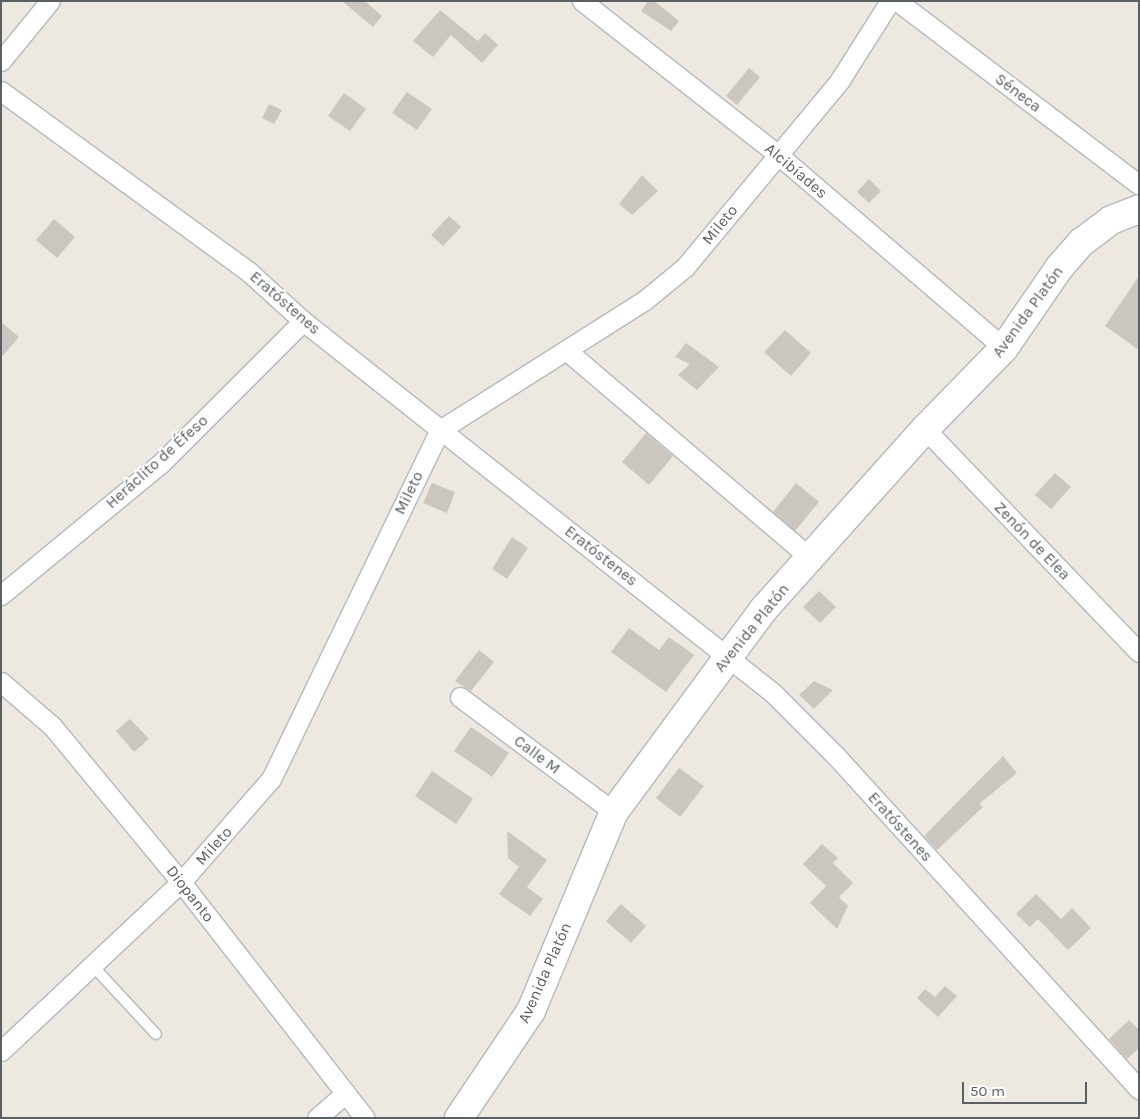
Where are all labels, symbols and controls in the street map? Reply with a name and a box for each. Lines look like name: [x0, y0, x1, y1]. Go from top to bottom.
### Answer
street label: Séneca: [991, 69, 1045, 117]
street label: Alcibíades: [761, 139, 831, 203]
street label: Mileto: [698, 201, 742, 249]
street label: Avenida Platón: [988, 263, 1068, 361]
street label: Eratóstenes: [246, 267, 324, 339]
street label: Heráclito de Éfeso: [102, 411, 212, 513]
street label: Mileto: [390, 468, 428, 518]
street label: Zenón de Elea: [990, 498, 1074, 584]
street label: Eratóstenes: [561, 522, 641, 590]
street label: Avenida Platón: [711, 580, 793, 676]
street label: Calle M: [510, 731, 564, 779]
street label: Eratóstenes: [864, 788, 936, 866]
street label: Mileto: [192, 823, 236, 869]
street label: Diopanto: [162, 862, 218, 926]
street label: Avenida Platón: [514, 920, 576, 1026]
scale bar: [965, 1072, 1090, 1104]
text: 50 m: [970, 1082, 1005, 1100]

